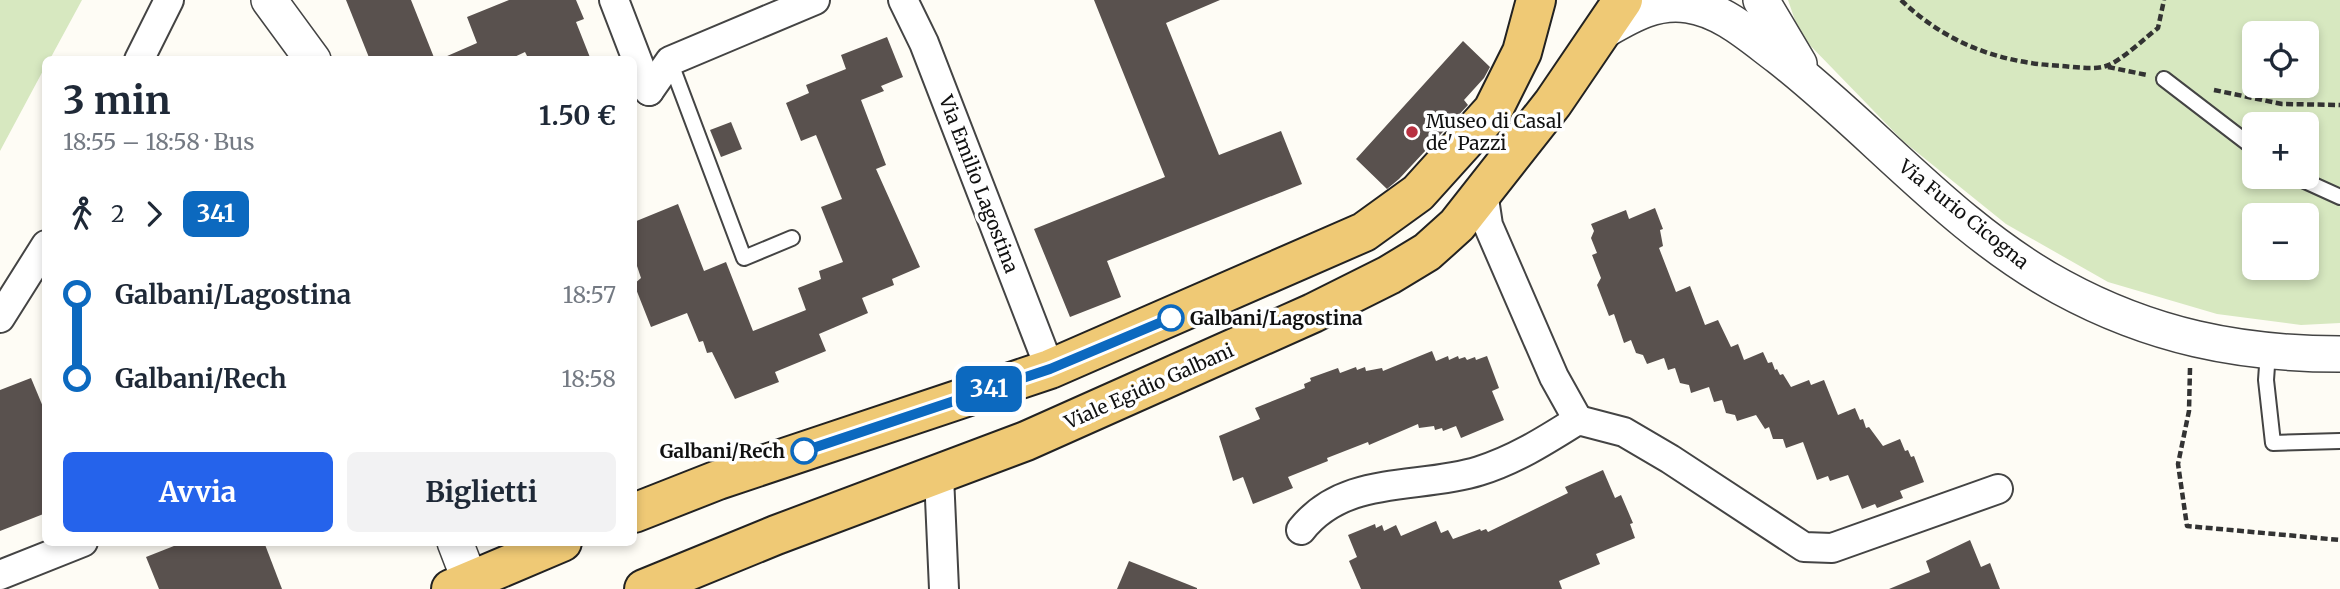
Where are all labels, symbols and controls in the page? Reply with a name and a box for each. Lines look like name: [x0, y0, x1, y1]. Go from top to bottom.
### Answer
map controls: [2242, 21, 2319, 280]
button: locate: [2242, 21, 2319, 98]
text: 3 min: [63, 77, 171, 124]
street label: Via Emilio Lagostina: [934, 91, 1024, 276]
text: 1.50 €: [539, 99, 616, 132]
place label: Museo di Casal de' Pazzi: [1426, 109, 1562, 155]
button: +: [2242, 112, 2319, 189]
marker: Museo di Casal de' Pazzi: [1404, 124, 1420, 140]
text: 18:55 – 18:58 · Bus: [63, 127, 254, 156]
street label: Via Furio Cicogna: [1893, 154, 2034, 274]
icon: walk: [63, 195, 101, 233]
icon: forward: [135, 195, 173, 233]
text: 341: [197, 198, 235, 229]
text: 2: [111, 199, 125, 228]
button: −: [2242, 203, 2319, 280]
text: Galbani/Lagostina: [115, 278, 351, 311]
text: 18:57: [563, 280, 616, 309]
marker: Galbani/Lagostina: [1158, 305, 1184, 331]
place label: Galbani/Lagostina: [1190, 306, 1363, 330]
street label: Viale Egidio Galbani: [1060, 338, 1237, 434]
text: Galbani/Rech: [115, 362, 286, 395]
text: 18:58: [562, 364, 616, 393]
line badge: 341: [949, 366, 1029, 412]
text: 341: [970, 373, 1008, 404]
marker: Galbani/Rech: [791, 438, 817, 464]
place label: Galbani/Rech: [660, 439, 785, 463]
button: Avvia: [63, 452, 333, 532]
button: Biglietti: [347, 452, 616, 532]

